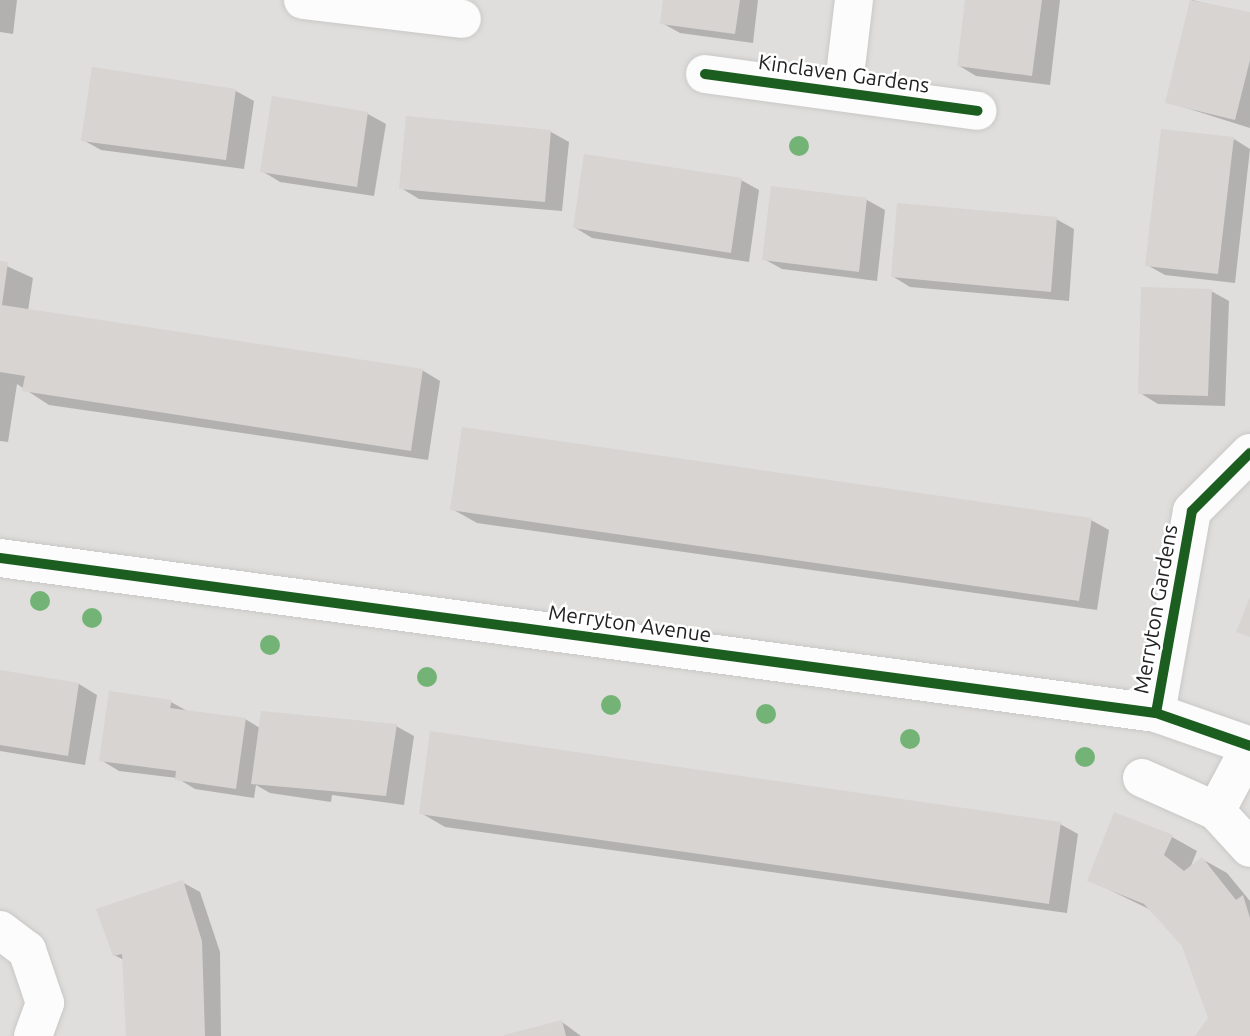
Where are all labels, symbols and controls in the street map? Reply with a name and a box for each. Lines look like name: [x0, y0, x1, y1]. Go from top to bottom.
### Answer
street label: Kinclaven Gardens: [757, 49, 931, 97]
street label: Merryton Gardens: [1128, 522, 1182, 696]
street label: Merryton Avenue: [547, 599, 713, 647]

